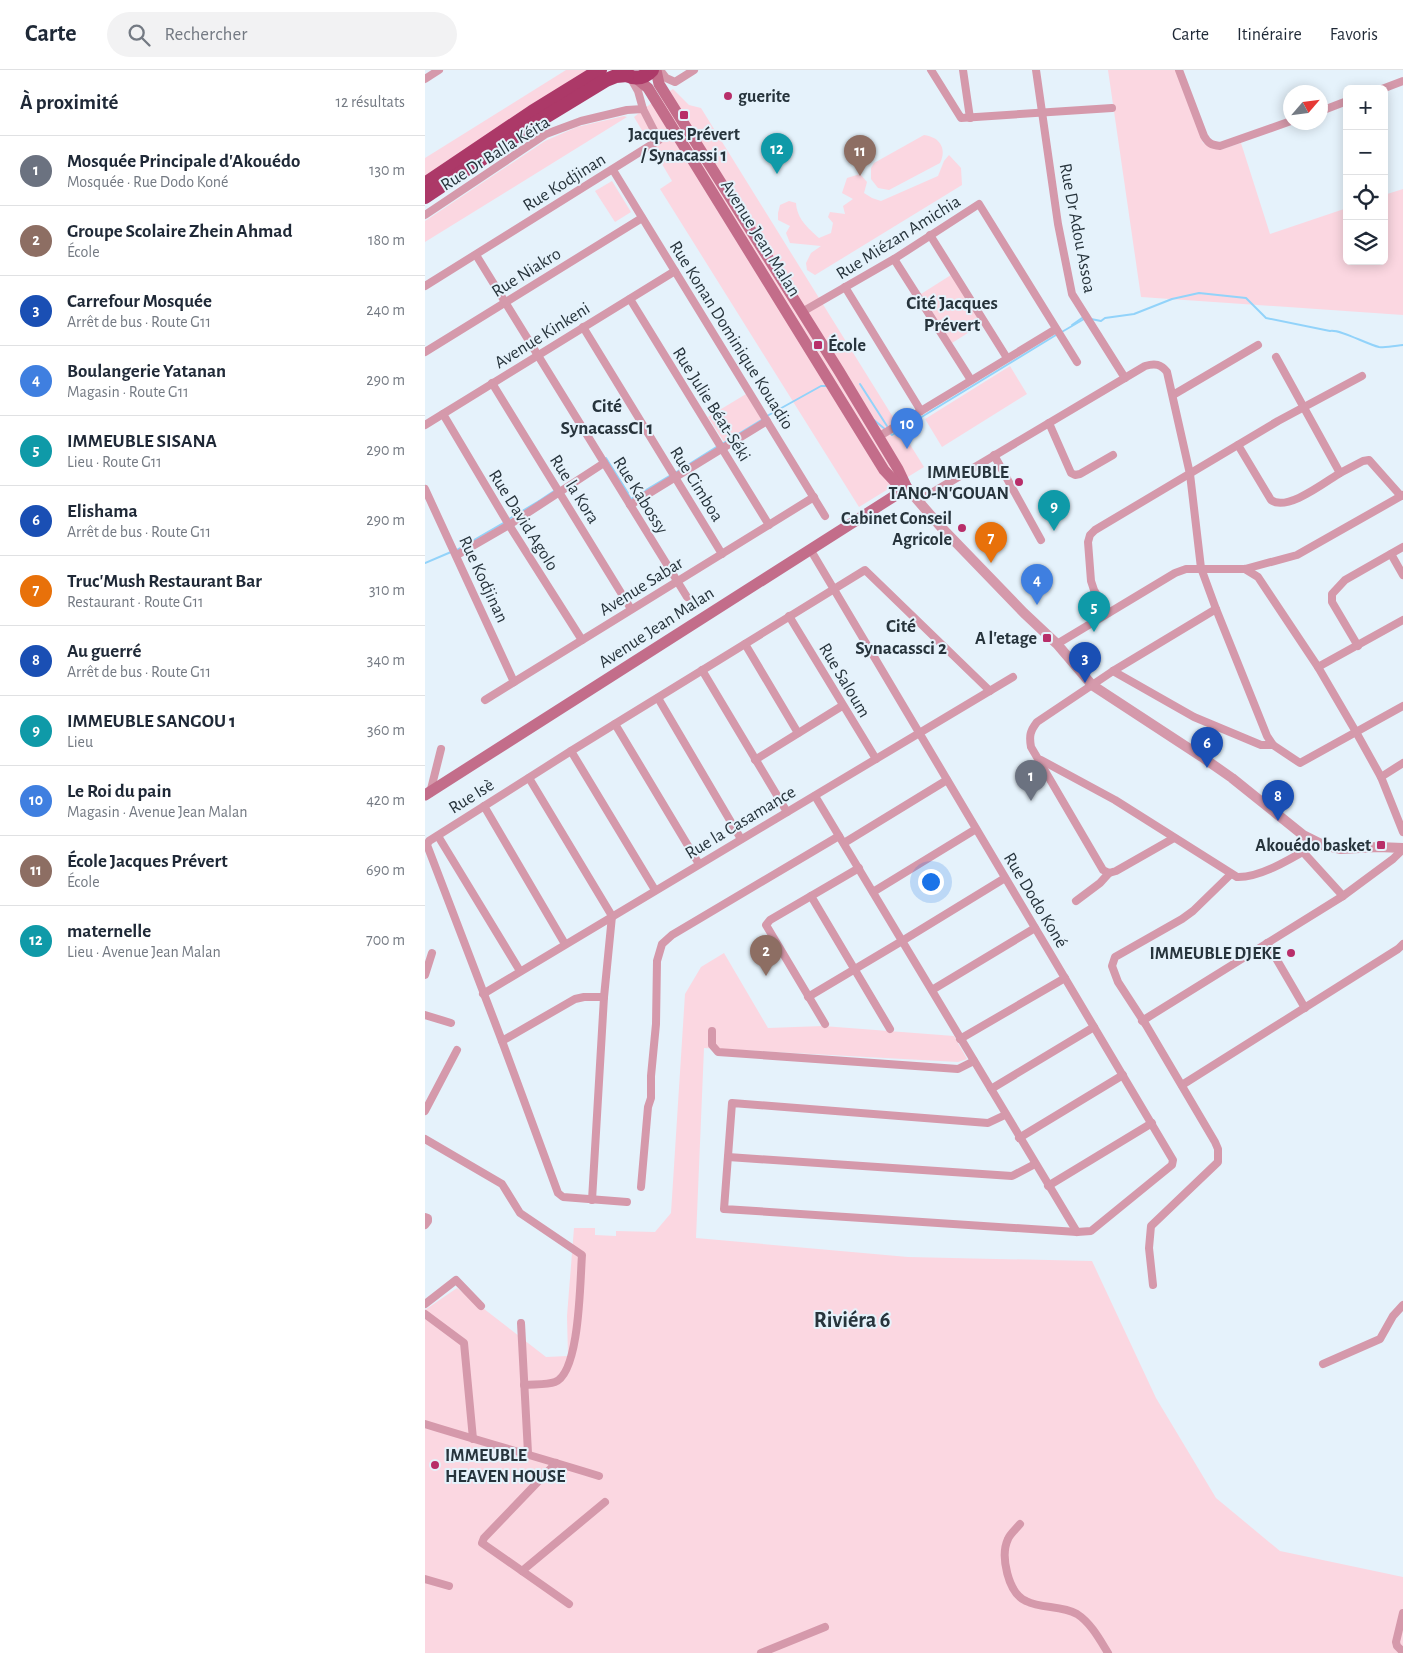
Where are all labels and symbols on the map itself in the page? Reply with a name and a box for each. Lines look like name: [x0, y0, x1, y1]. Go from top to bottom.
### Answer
north arrow: [1283, 85, 1328, 130]
place label: guerite: [738, 88, 790, 106]
marker: guerite: [722, 90, 734, 102]
marker: Jacques Prévert / Synacassi 1: [678, 109, 690, 121]
street label: Rue Dr Balla Kéita: [438, 113, 553, 195]
place label: Jacques Prévert / Synacassi 1: [628, 126, 740, 165]
pin: 12: [761, 133, 793, 174]
pin: 11: [844, 135, 876, 176]
street label: Rue Kodjinan: [520, 150, 609, 215]
street label: Rue Dr Adou Assoa: [1056, 162, 1098, 295]
street label: Avenue Jean Malan: [717, 177, 803, 300]
street label: Rue Miézan Amichia: [833, 192, 964, 283]
street label: Rue Konan Dominique Kouadio: [666, 238, 797, 433]
street label: Rue Niakro: [489, 244, 564, 301]
district label: Cité Jacques Prévert: [906, 294, 998, 335]
street label: Avenue Kinkeni: [492, 299, 593, 372]
place label: École: [828, 334, 866, 355]
marker: École: [812, 339, 824, 351]
street label: Rue Julie Béat-Séki: [669, 344, 753, 465]
district label: Cité SynacassCI 1: [561, 397, 653, 438]
pin: 10: [891, 408, 923, 449]
street label: Rue Cimboa: [666, 444, 726, 525]
street label: Rue la Kora: [546, 452, 602, 527]
street label: Rue Kabossy: [609, 454, 671, 538]
place label: IMMEUBLE TANO-N'GOUAN: [889, 464, 1009, 503]
street label: Rue David Agolo: [485, 467, 561, 574]
marker: IMMEUBLE TANO-N'GOUAN: [1013, 476, 1025, 488]
pin: 9: [1038, 490, 1070, 531]
place label: Cabinet Conseil Agricole: [841, 510, 952, 549]
marker: Cabinet Conseil Agricole: [956, 522, 968, 534]
pin: 7: [975, 522, 1007, 563]
street label: Rue Kodjinan: [455, 533, 511, 626]
street label: Avenue Sabar: [596, 554, 687, 620]
pin: 4: [1021, 564, 1053, 605]
street label: Avenue Jean Malan: [596, 584, 717, 672]
pin: 5: [1078, 591, 1110, 632]
district label: Cité Synacassci 2: [855, 617, 947, 658]
place label: A l'etage: [975, 630, 1037, 648]
marker: A l'etage: [1041, 632, 1053, 644]
street label: Rue Saloum: [815, 640, 873, 721]
pin: 3: [1069, 642, 1101, 683]
pin: 6: [1191, 727, 1223, 768]
pin: 1: [1015, 760, 1047, 801]
street label: Rue Isè: [446, 776, 497, 818]
pin: 8: [1262, 780, 1294, 821]
street label: Rue la Casamance: [682, 783, 799, 863]
place label: Akouédo basket: [1255, 837, 1371, 855]
marker: Akouédo basket: [1375, 839, 1387, 851]
street label: Rue Dodo Koné: [1000, 850, 1071, 951]
your location: [918, 869, 944, 895]
pin: 2: [750, 935, 782, 976]
place label: IMMEUBLE DJEKE: [1150, 945, 1281, 963]
marker: IMMEUBLE DJEKE: [1285, 947, 1297, 959]
district label: Riviéra 6: [814, 1309, 890, 1331]
place label: IMMEUBLE HEAVEN HOUSE: [445, 1447, 565, 1486]
marker: IMMEUBLE HEAVEN HOUSE: [429, 1459, 441, 1471]

